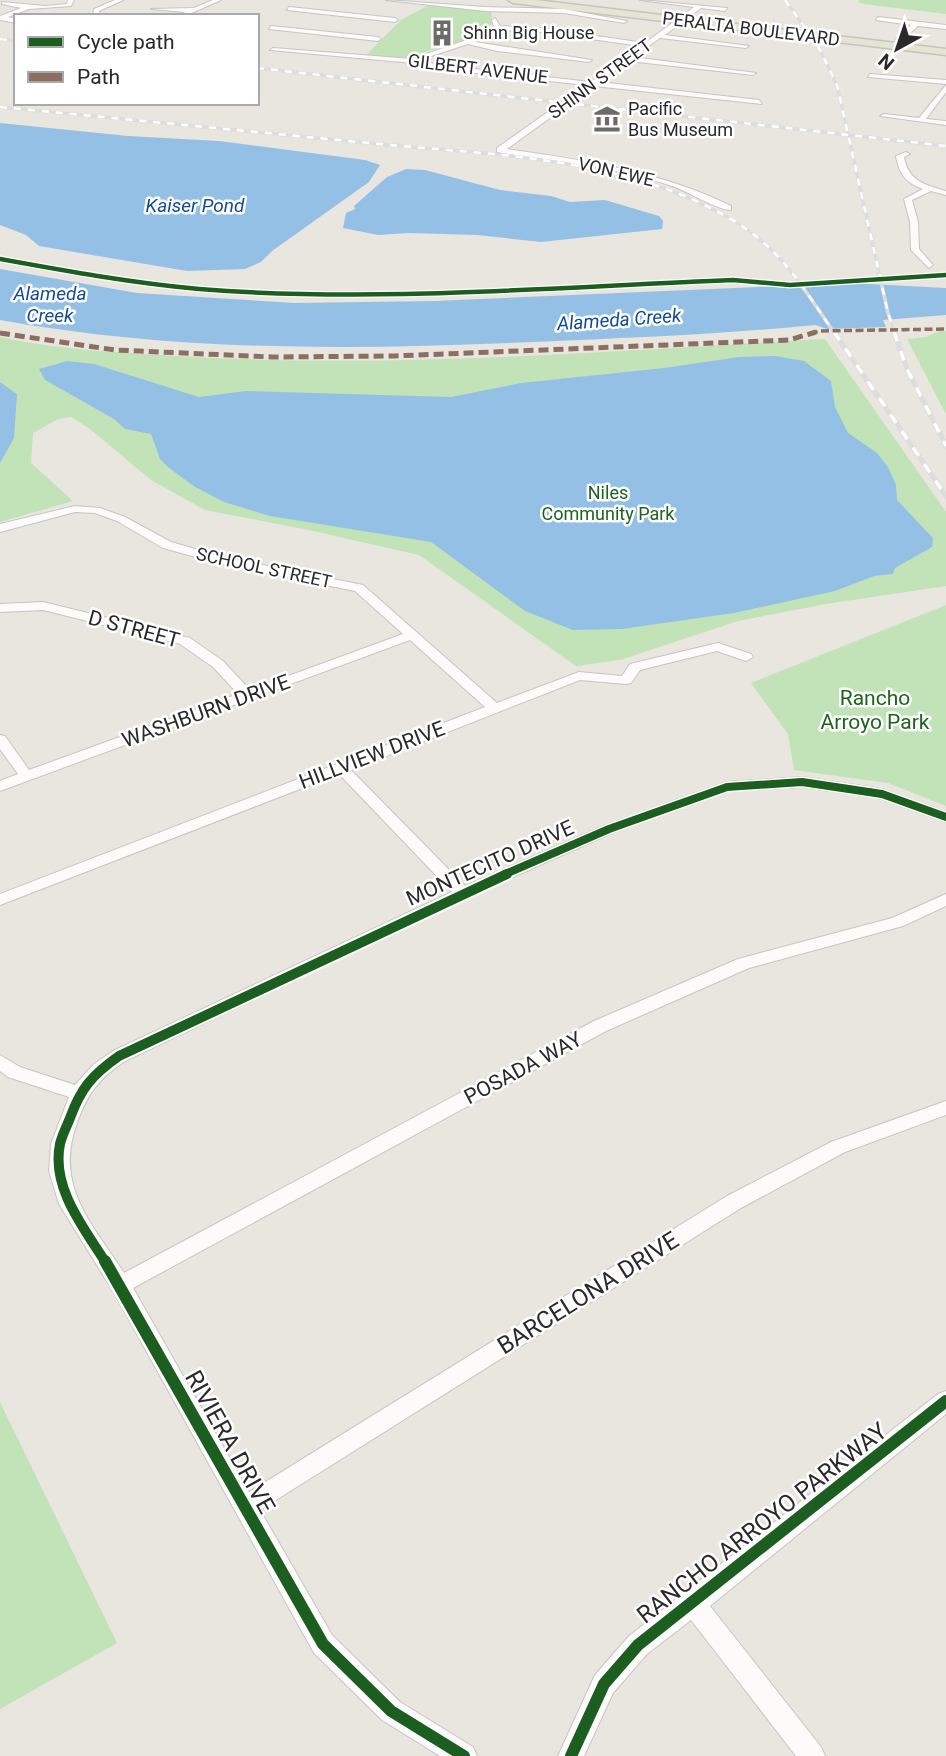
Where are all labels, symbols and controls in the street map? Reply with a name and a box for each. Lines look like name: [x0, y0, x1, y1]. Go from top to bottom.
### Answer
street label: PERALTA BOULEVARD: [661, 7, 841, 50]
legend: [14, 14, 259, 105]
north arrow: [862, 14, 932, 84]
building icon: Shinn Big House: [427, 18, 457, 48]
place label: Shinn Big House: [463, 22, 594, 43]
text: Cycle path: [77, 30, 175, 54]
street label: SHINN STREET: [544, 34, 656, 123]
street label: GILBERT AVENUE: [407, 49, 549, 88]
text: N: [874, 49, 899, 75]
text: Path: [77, 65, 120, 89]
place label: Pacific Bus Museum: [628, 98, 733, 140]
museum icon: Pacific Bus Museum: [592, 104, 622, 134]
street label: VON EWE: [576, 153, 656, 190]
water label: Kaiser Pond: [146, 194, 245, 217]
water label: Alameda Creek: [13, 282, 86, 327]
water label: Alameda Creek: [555, 304, 683, 335]
park label: Niles Community Park: [542, 482, 675, 524]
street label: SCHOOL STREET: [194, 543, 334, 592]
street label: D STREET: [86, 605, 183, 653]
street label: WASHBURN DRIVE: [119, 669, 293, 753]
park label: Rancho Arroyo Park: [821, 686, 930, 734]
street label: HILLVIEW DRIVE: [296, 716, 448, 794]
street label: MONTECITO DRIVE: [403, 815, 577, 911]
street label: POSADA WAY: [460, 1027, 586, 1109]
street label: BARCELONA DRIVE: [492, 1226, 684, 1360]
street label: RIVIERA DRIVE: [179, 1366, 281, 1518]
street label: RANCHO ARROYO PARKWAY: [631, 1416, 893, 1629]

